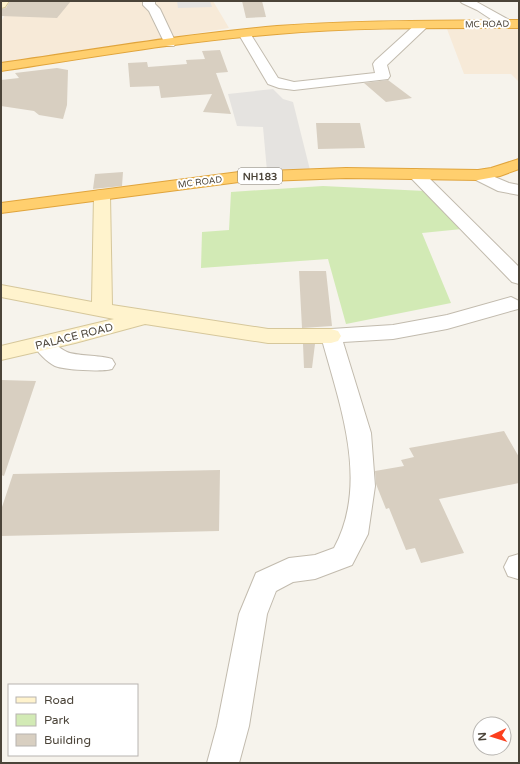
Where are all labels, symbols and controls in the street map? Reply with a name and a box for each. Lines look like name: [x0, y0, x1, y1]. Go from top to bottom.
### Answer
street label: MC ROAD: [465, 19, 510, 30]
road number: NH183: [238, 168, 282, 184]
street label: MC ROAD: [177, 174, 223, 191]
street label: PALACE ROAD: [34, 321, 114, 352]
legend: [8, 684, 138, 756]
text: Road: [44, 693, 74, 707]
text: Park: [44, 713, 70, 727]
north arrow: [472, 716, 512, 756]
text: N: [476, 732, 489, 742]
text: Building: [44, 733, 91, 747]

